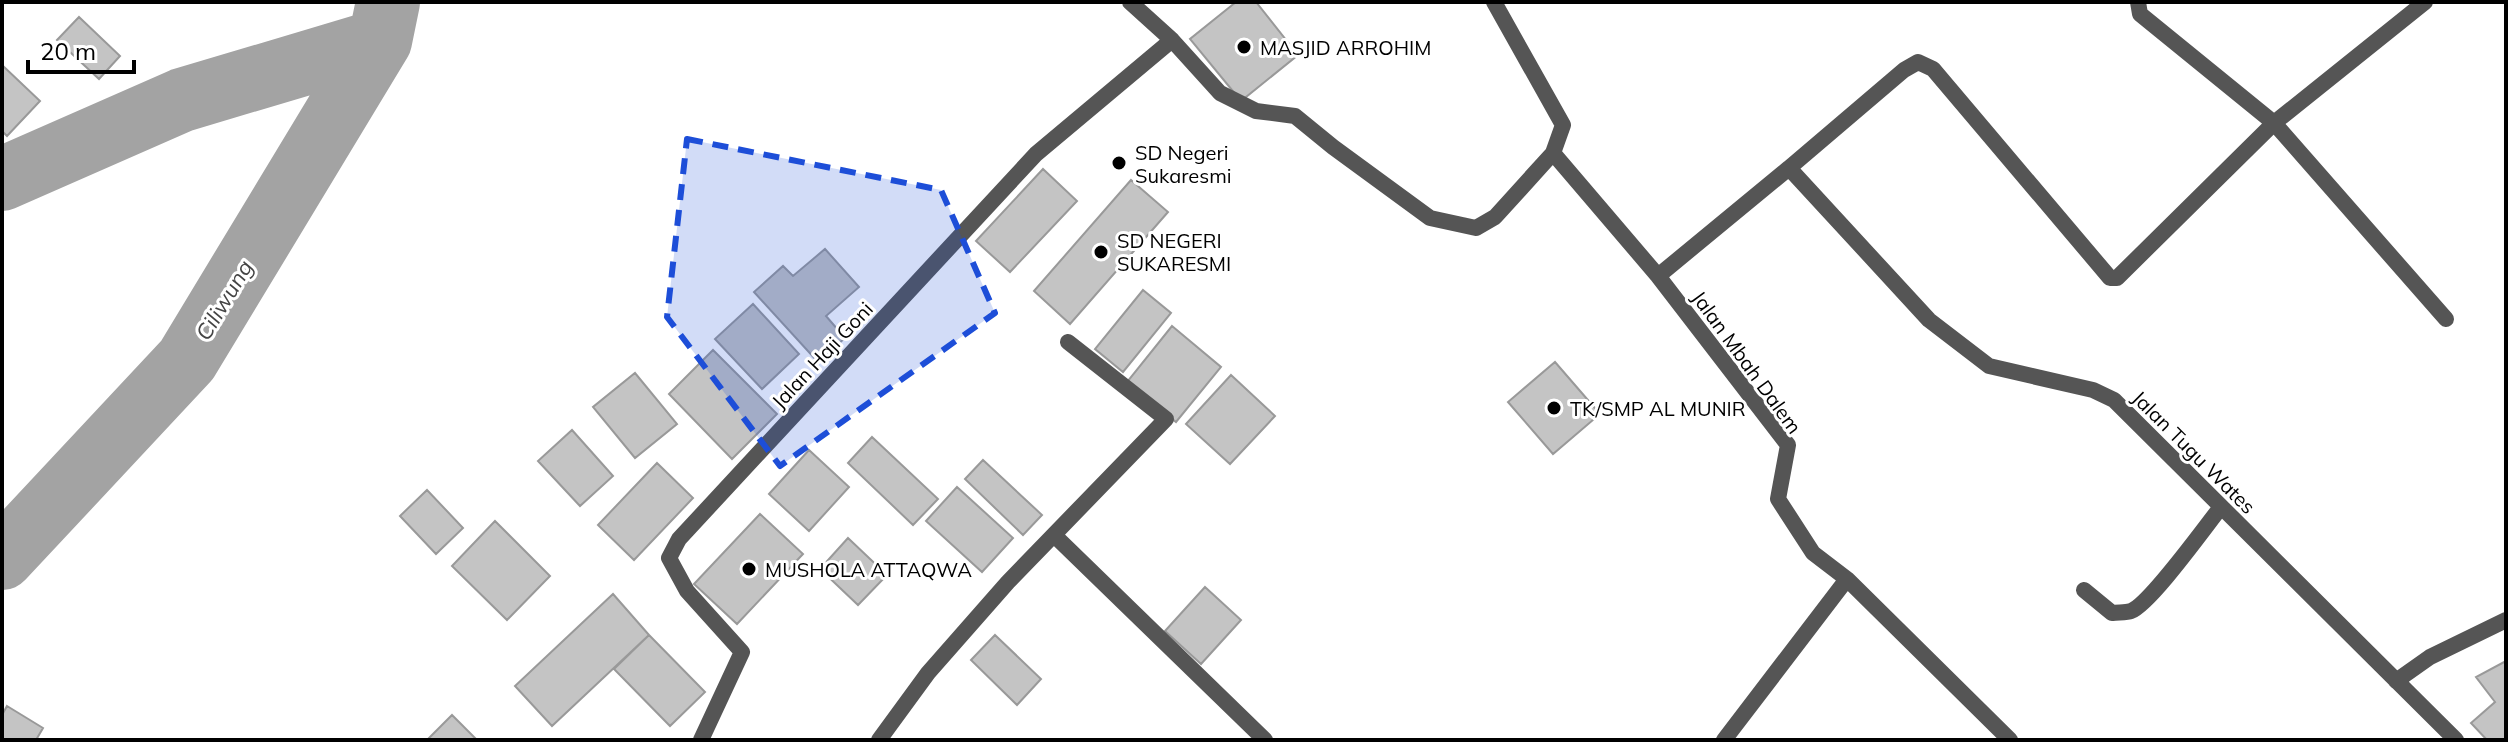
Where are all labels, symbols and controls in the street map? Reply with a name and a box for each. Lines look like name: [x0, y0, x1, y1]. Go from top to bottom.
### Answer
scale bar: [28, 24, 134, 74]
place label: MASJID ARROHIM: [1260, 35, 1431, 60]
text: 20 m: [40, 36, 96, 66]
marker: MASJID ARROHIM: [1235, 38, 1253, 56]
place label: SD Negeri Sukaresmi: [1135, 140, 1231, 188]
marker: SD Negeri Sukaresmi: [1110, 154, 1128, 172]
place label: SD NEGERI SUKARESMI: [1117, 228, 1231, 276]
marker: SD NEGERI SUKARESMI: [1092, 243, 1110, 261]
water label: Ciliwung: [189, 255, 259, 345]
street label: Jalan Mbah Dalem: [1687, 286, 1807, 438]
street label: Jalan Haji Goni: [766, 296, 878, 414]
street label: Jalan Tugu Wates: [2127, 385, 2261, 519]
place label: TK/SMP AL MUNIR: [1570, 396, 1746, 421]
marker: TK/SMP AL MUNIR: [1545, 399, 1563, 417]
place label: MUSHOLA ATTAQWA: [765, 557, 972, 582]
marker: MUSHOLA ATTAQWA: [740, 560, 758, 578]

